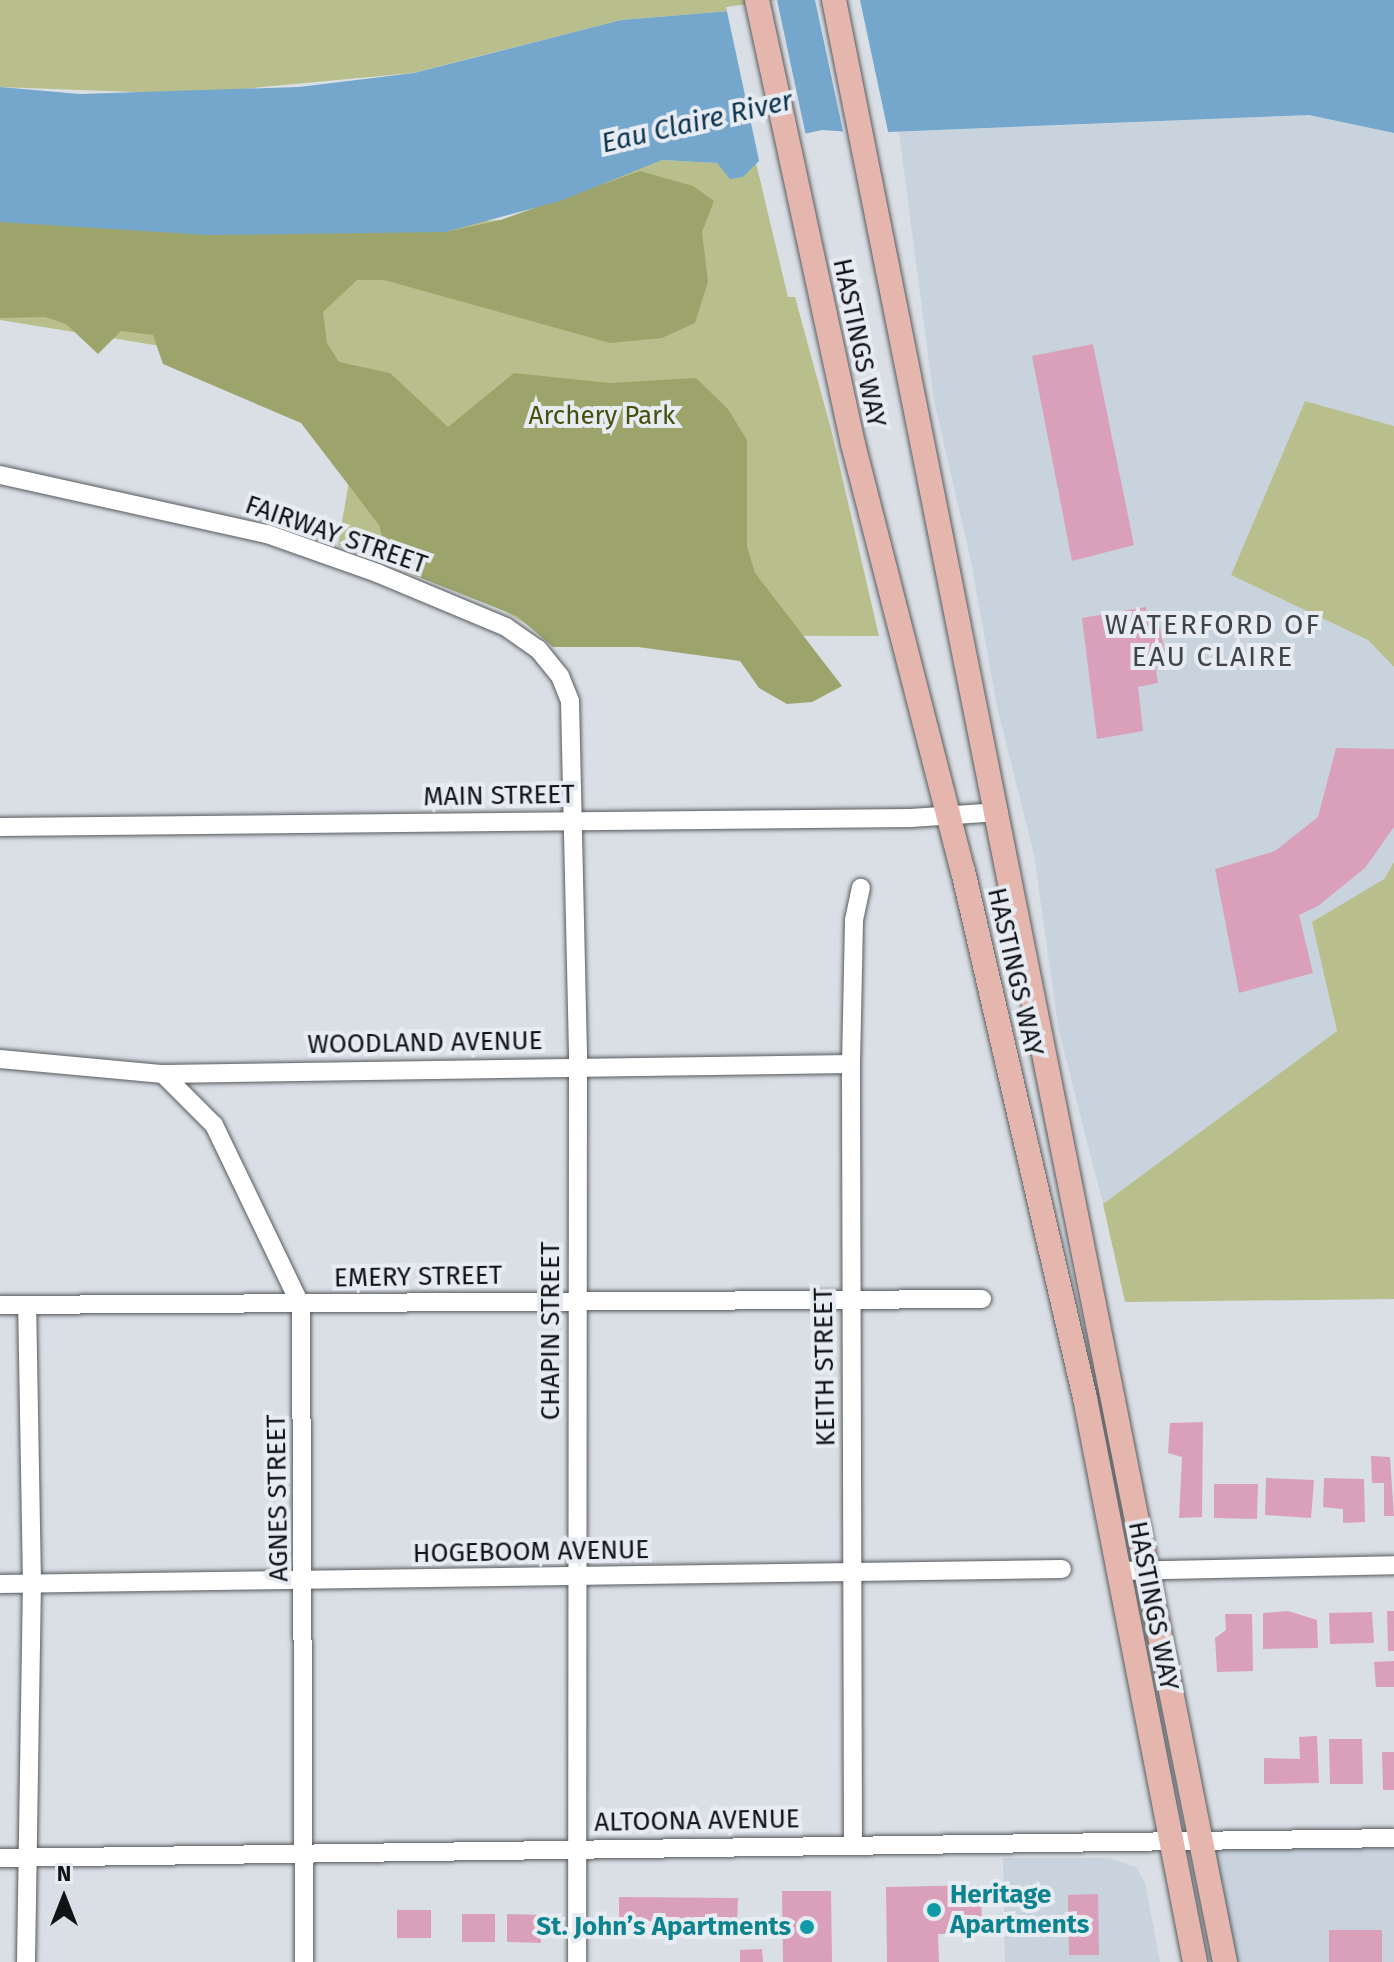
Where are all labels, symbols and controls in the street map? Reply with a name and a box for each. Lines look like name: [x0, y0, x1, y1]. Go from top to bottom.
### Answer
water label: Eau Claire River: [598, 84, 796, 160]
street label: HASTINGS WAY: [826, 256, 892, 430]
park label: Archery Park: [529, 400, 675, 432]
street label: FAIRWAY STREET: [241, 489, 431, 581]
district label: WATERFORD OF EAU CLAIRE: [1105, 608, 1321, 674]
street label: MAIN STREET: [423, 779, 575, 813]
street label: HASTINGS WAY: [980, 885, 1050, 1059]
street label: WOODLAND AVENUE: [307, 1025, 543, 1061]
street label: CHAPIN STREET: [535, 1242, 567, 1420]
street label: EMERY STREET: [334, 1260, 502, 1294]
street label: KEITH STREET: [808, 1287, 842, 1447]
street label: AGNES STREET: [261, 1414, 295, 1582]
street label: HASTINGS WAY: [1121, 1519, 1185, 1693]
street label: HOGEBOOM AVENUE: [412, 1534, 650, 1570]
street label: ALTOONA AVENUE: [594, 1804, 800, 1838]
north arrow: [24, 1858, 104, 1938]
text: N: [57, 1860, 71, 1887]
place label: Heritage Apartments: [950, 1879, 1089, 1940]
marker: Heritage Apartments: [925, 1901, 943, 1919]
place label: St. John’s Apartments: [536, 1911, 791, 1943]
marker: St. John’s Apartments: [798, 1918, 816, 1936]

